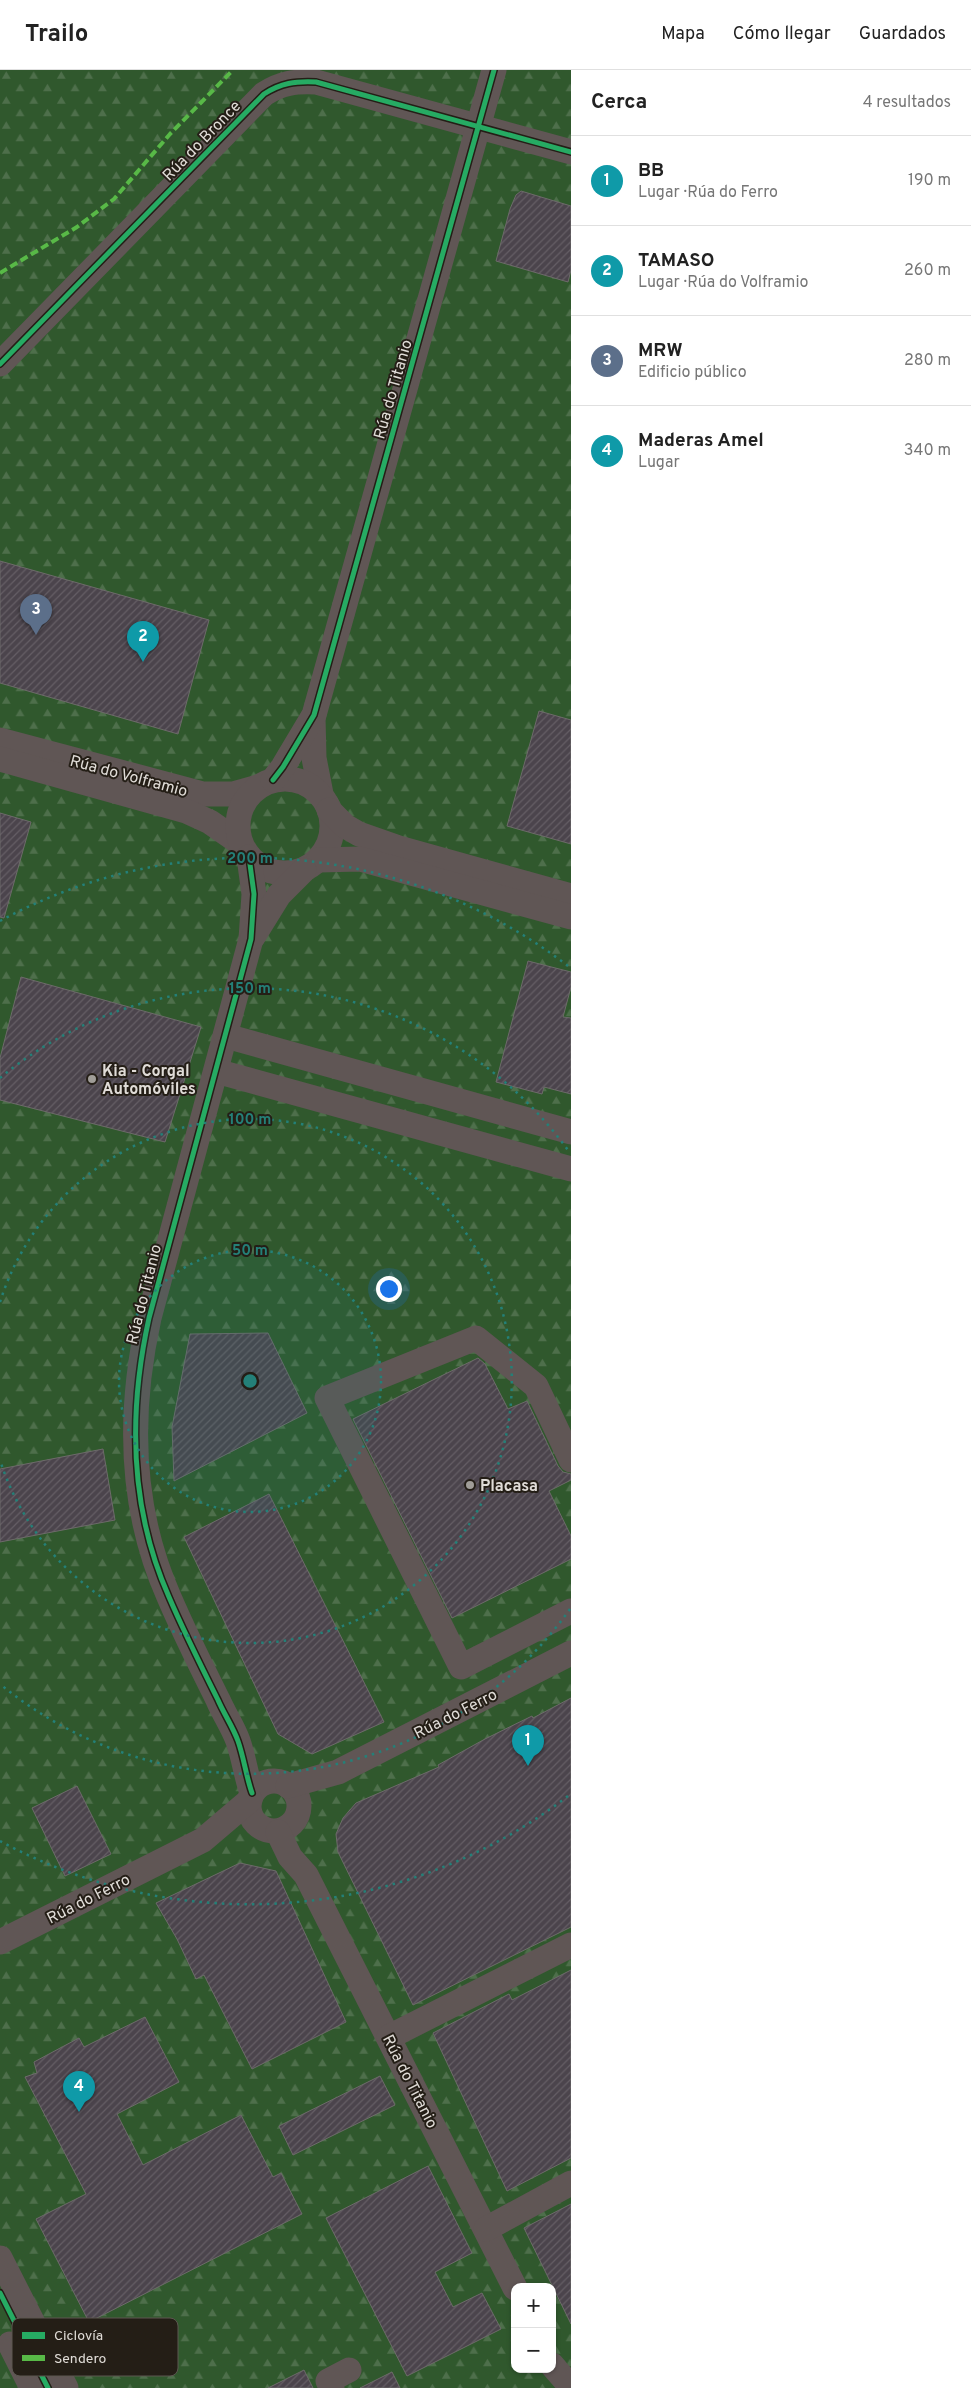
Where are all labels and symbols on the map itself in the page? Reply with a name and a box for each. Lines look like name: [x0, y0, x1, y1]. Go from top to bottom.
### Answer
street label: Rúa do Bronce: [159, 97, 246, 186]
street label: Rúa do Titanio: [370, 337, 418, 442]
pin: 3: [20, 594, 52, 635]
pin: 2: [127, 621, 159, 662]
street label: Rúa do Volframio: [67, 752, 190, 802]
text: 200 m: [227, 850, 273, 869]
text: 150 m: [229, 980, 271, 999]
place label: Kia - Corgal Automóviles: [102, 1062, 196, 1100]
marker: Kia - Corgal Automóviles: [86, 1073, 98, 1085]
text: 100 m: [229, 1111, 271, 1130]
street label: Rúa do Titanio: [123, 1242, 167, 1347]
text: 50 m: [232, 1242, 268, 1261]
your location: [376, 1276, 402, 1302]
centre of rings: [241, 1372, 259, 1390]
place label: Placasa: [480, 1477, 538, 1497]
marker: Placasa: [464, 1479, 476, 1491]
street label: Rúa do Ferro: [411, 1685, 501, 1744]
pin: 1: [512, 1725, 544, 1766]
street label: Rúa do Ferro: [44, 1870, 134, 1929]
street label: Rúa do Titanio: [377, 2032, 441, 2132]
pin: 4: [63, 2071, 95, 2112]
legend: [12, 2318, 178, 2376]
text: Ciclovía: [54, 2328, 103, 2345]
text: Sendero: [54, 2351, 107, 2368]

